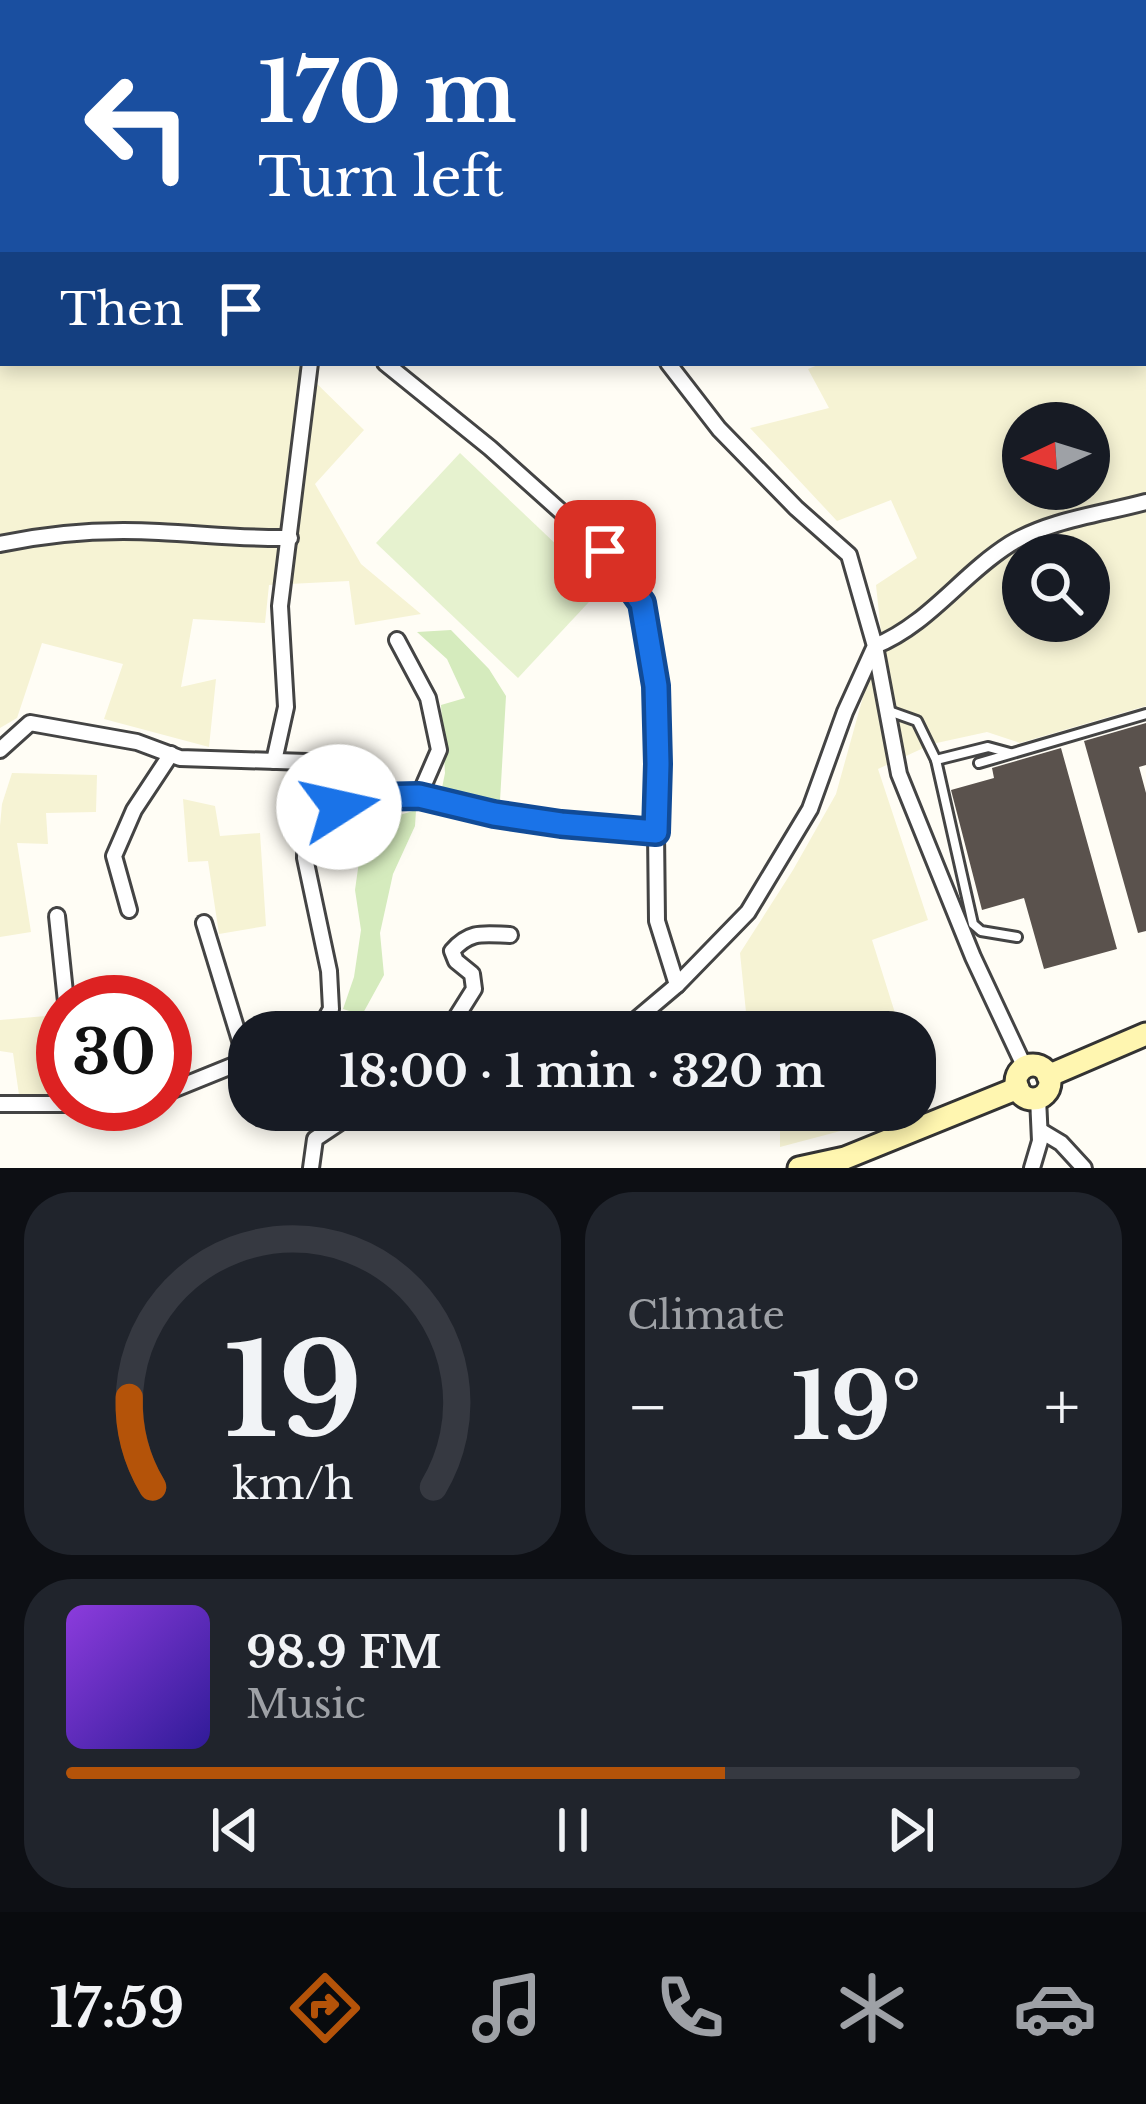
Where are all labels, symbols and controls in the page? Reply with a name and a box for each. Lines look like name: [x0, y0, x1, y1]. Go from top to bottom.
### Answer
text: 170 m: [258, 41, 517, 145]
icon: left: [60, 48, 216, 204]
text: Turn left: [258, 144, 504, 211]
icon: arrive: [208, 276, 274, 342]
text: Then: [60, 281, 184, 337]
north arrow: [1002, 402, 1110, 510]
map controls: [1002, 402, 1110, 642]
pin: [554, 500, 656, 602]
icon: arrive: [572, 518, 638, 584]
button: search: [1002, 534, 1110, 642]
position arrow: [276, 744, 402, 870]
speed limit sign: 30: [36, 975, 192, 1131]
text: 18:00 · 1 min · 320 m: [339, 1043, 825, 1099]
text: Climate: [627, 1291, 785, 1340]
text: 19: [223, 1315, 362, 1470]
text: 19°: [791, 1352, 921, 1463]
text: −: [627, 1366, 669, 1448]
text: +: [1044, 1366, 1080, 1448]
text: km/h: [232, 1456, 353, 1510]
text: 98.9 FM: [246, 1624, 441, 1680]
text: Music: [246, 1680, 366, 1729]
icon: previous: [202, 1797, 268, 1863]
icon: pause: [540, 1797, 606, 1863]
icon: next: [878, 1797, 944, 1863]
icon: directions: [283, 1966, 367, 2050]
icon: music: [465, 1966, 549, 2050]
icon: phone: [648, 1966, 732, 2050]
icon: climate: [830, 1966, 914, 2050]
icon: car: [1013, 1966, 1097, 2050]
text: 17:59: [49, 1975, 185, 2042]

